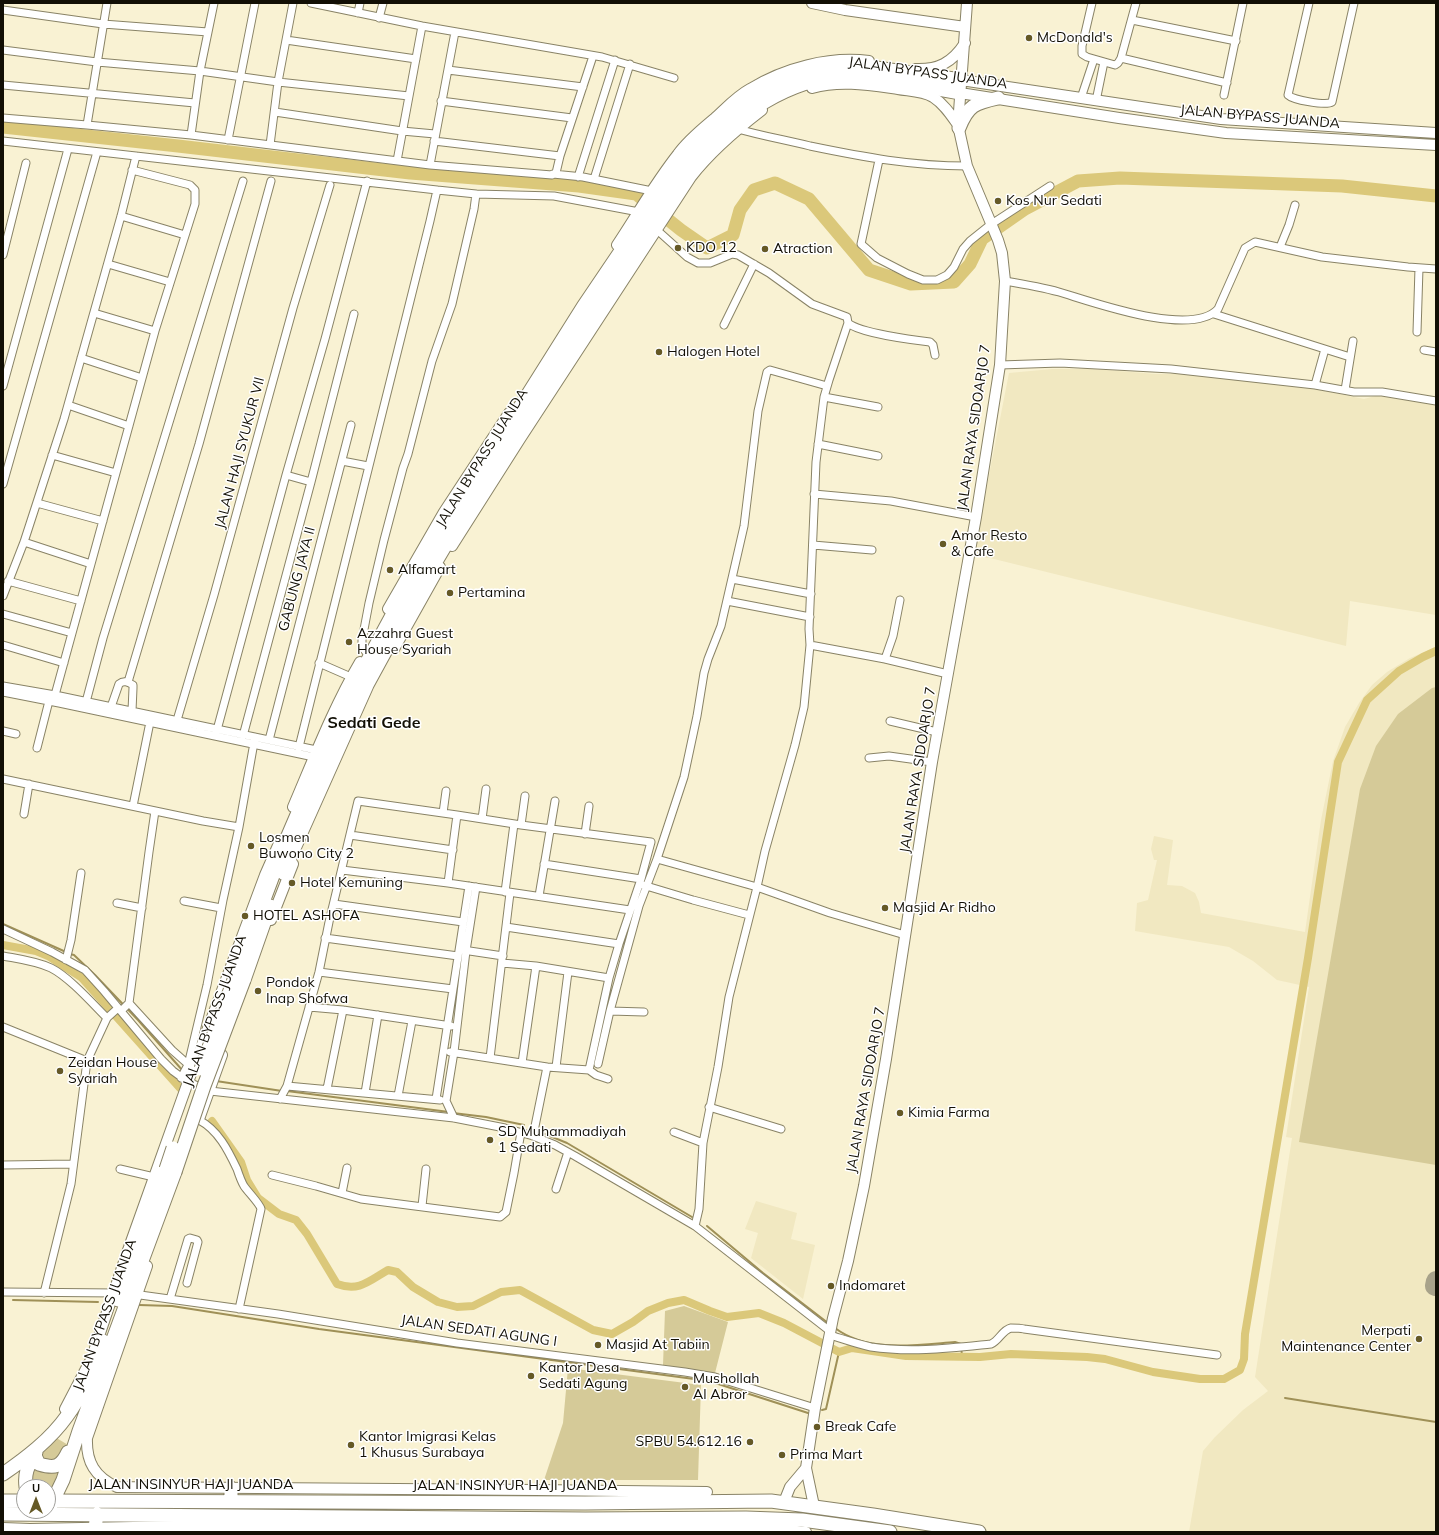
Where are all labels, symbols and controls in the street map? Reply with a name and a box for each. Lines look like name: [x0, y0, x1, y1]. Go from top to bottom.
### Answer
place label: McDonald's: [1037, 30, 1113, 46]
marker: McDonald's: [1024, 33, 1034, 43]
street label: JALAN BYPASS JUANDA: [848, 54, 1008, 92]
street label: JALAN BYPASS JUANDA: [1179, 102, 1341, 132]
place label: Kos Nur Sedati: [1006, 193, 1102, 209]
marker: Kos Nur Sedati: [993, 196, 1003, 206]
place label: KDO 12: [686, 240, 737, 256]
place label: Atraction: [773, 241, 833, 257]
marker: KDO 12: [673, 243, 683, 253]
marker: Atraction: [760, 244, 770, 254]
place label: Halogen Hotel: [667, 344, 760, 360]
street label: JALAN RAYA SIDOARJO 7: [954, 344, 994, 512]
marker: Halogen Hotel: [654, 347, 664, 357]
street label: JALAN HAJI SYUKUR VII: [212, 375, 268, 531]
street label: JALAN BYPASS JUANDA: [432, 386, 532, 530]
street label: GABUNG JAYA II: [275, 525, 319, 633]
place label: Amor Resto & Cafe: [951, 528, 1027, 560]
marker: Amor Resto & Cafe: [938, 539, 948, 549]
place label: Alfamart: [398, 562, 456, 578]
marker: Alfamart: [385, 565, 395, 575]
place label: Pertamina: [458, 585, 525, 601]
marker: Pertamina: [445, 588, 455, 598]
place label: Azzahra Guest House Syariah: [357, 626, 453, 658]
marker: Azzahra Guest House Syariah: [344, 637, 354, 647]
street label: JALAN RAYA SIDOARJO 7: [897, 686, 939, 854]
district label: Sedati Gede: [328, 713, 420, 733]
place label: Losmen Buwono City 2: [259, 830, 354, 862]
marker: Losmen Buwono City 2: [246, 841, 256, 851]
place label: Hotel Kemuning: [300, 875, 403, 891]
marker: Hotel Kemuning: [287, 878, 297, 888]
place label: Masjid Ar Ridho: [893, 900, 996, 916]
marker: Masjid Ar Ridho: [880, 903, 890, 913]
place label: HOTEL ASHOFA: [253, 908, 360, 924]
marker: HOTEL ASHOFA: [240, 911, 250, 921]
street label: JALAN BYPASS JUANDA: [180, 933, 250, 1089]
place label: Pondok Inap Shofwa: [266, 975, 348, 1008]
marker: Pondok Inap Shofwa: [253, 986, 263, 996]
street label: JALAN RAYA SIDOARJO 7: [843, 1006, 889, 1174]
place label: Zeidan House Syariah: [68, 1055, 157, 1088]
marker: Zeidan House Syariah: [55, 1066, 65, 1076]
place label: Kimia Farma: [908, 1105, 990, 1121]
marker: Kimia Farma: [895, 1108, 905, 1118]
place label: SD Muhammadiyah 1 Sedati: [498, 1124, 626, 1156]
marker: SD Muhammadiyah 1 Sedati: [485, 1135, 495, 1145]
street label: JALAN BYPASS JUANDA: [70, 1237, 140, 1393]
place label: Indomaret: [839, 1278, 905, 1294]
marker: Indomaret: [826, 1281, 836, 1291]
street label: JALAN SEDATI AGUNG I: [400, 1312, 558, 1350]
place label: Merpati Maintenance Center: [1281, 1323, 1411, 1356]
marker: Merpati Maintenance Center: [1414, 1334, 1424, 1344]
place label: Masjid At Tabiin: [606, 1337, 710, 1353]
marker: Masjid At Tabiin: [593, 1340, 603, 1350]
place label: Kantor Desa Sedati Agung: [539, 1360, 627, 1392]
marker: Kantor Desa Sedati Agung: [526, 1371, 536, 1381]
place label: Mushollah Al Abror: [693, 1371, 759, 1404]
marker: Mushollah Al Abror: [680, 1382, 690, 1392]
place label: Break Cafe: [825, 1419, 896, 1435]
marker: Break Cafe: [812, 1422, 822, 1432]
place label: Kantor Imigrasi Kelas 1 Khusus Surabaya: [359, 1429, 496, 1462]
place label: SPBU 54.612.16: [636, 1434, 742, 1450]
marker: SPBU 54.612.16: [745, 1437, 755, 1447]
marker: Kantor Imigrasi Kelas 1 Khusus Surabaya: [346, 1440, 356, 1450]
place label: Prima Mart: [790, 1447, 862, 1463]
marker: Prima Mart: [777, 1450, 787, 1460]
street label: JALAN INSINYUR HAJI JUANDA: [89, 1477, 293, 1493]
street label: JALAN INSINYUR HAJI JUANDA: [413, 1478, 617, 1494]
north arrow: [16, 1479, 56, 1519]
text: U: [32, 1481, 40, 1495]

